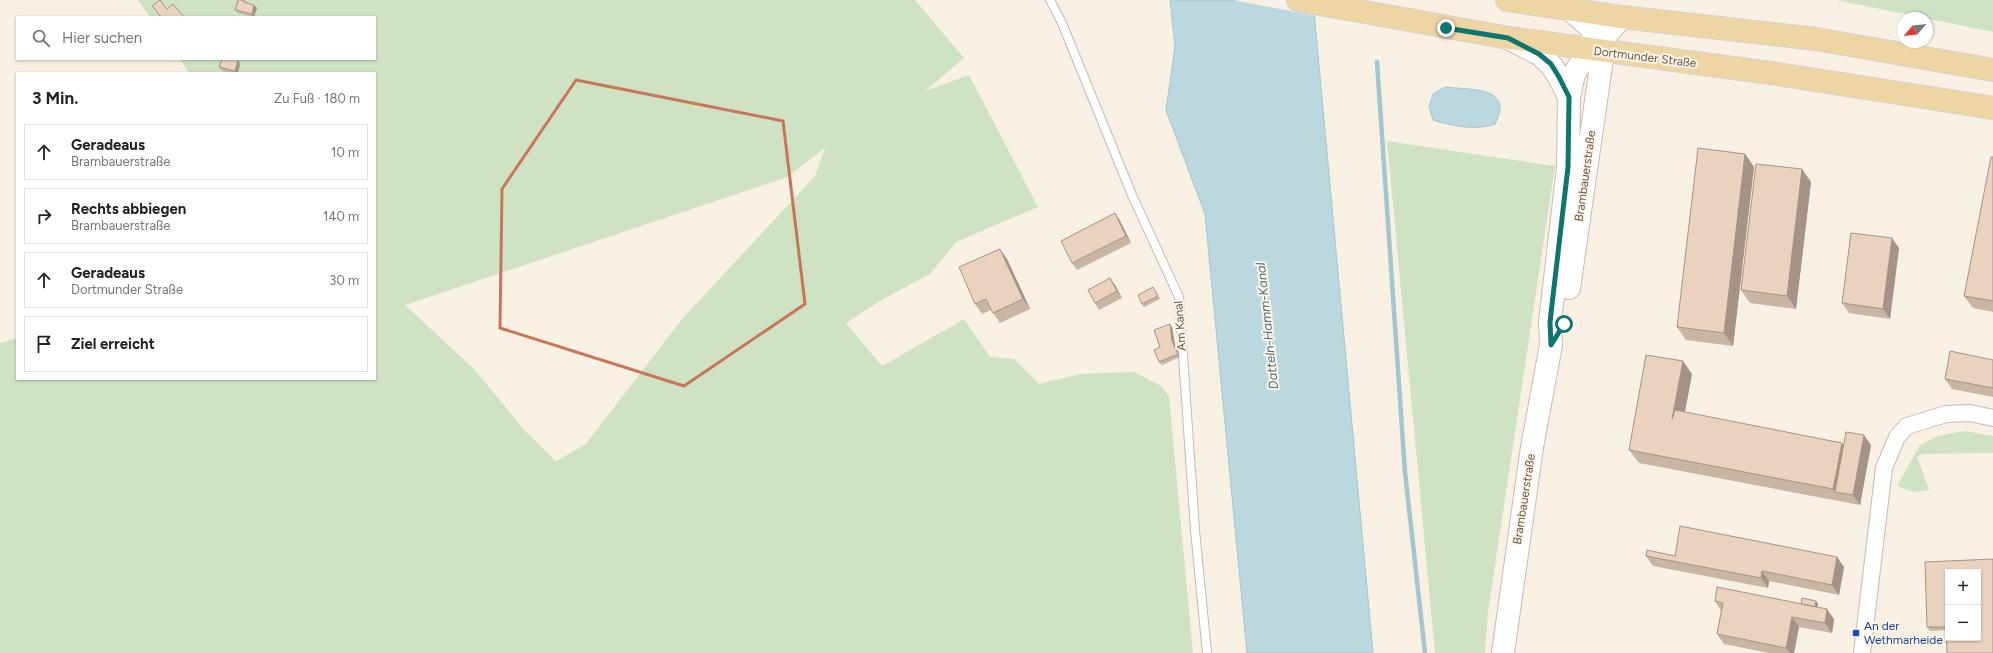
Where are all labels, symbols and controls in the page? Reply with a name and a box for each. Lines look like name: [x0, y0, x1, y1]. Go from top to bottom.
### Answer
north arrow: [1897, 12, 1933, 48]
search box: [16, 16, 376, 60]
route end: [1437, 19, 1455, 37]
icon: search: [30, 27, 52, 49]
text: Hier suchen: [62, 29, 142, 47]
street label: Dortmunder Straße: [1593, 44, 1698, 70]
text: 3 Min.: [32, 88, 78, 108]
text: Zu Fuß · 180 m: [274, 91, 360, 106]
street label: Brambauerstraße: [1572, 129, 1598, 222]
text: Geradeaus: [71, 136, 145, 154]
icon: ahead: [33, 141, 55, 163]
text: 10 m: [331, 145, 359, 160]
text: Brambauerstraße: [71, 154, 170, 169]
text: Rechts abbiegen: [71, 200, 186, 218]
icon: right: [33, 205, 55, 227]
text: 140 m: [323, 209, 359, 224]
text: Brambauerstraße: [71, 218, 170, 233]
water label: Datteln-Hamm-Kanal: [1253, 262, 1281, 390]
text: Geradeaus: [71, 264, 145, 282]
icon: ahead: [33, 269, 55, 291]
text: 30 m: [329, 273, 359, 288]
text: Dortmunder Straße: [71, 282, 183, 297]
street label: Am Kanal: [1171, 301, 1189, 351]
route start: [1555, 315, 1573, 333]
icon: arrive: [33, 333, 55, 355]
text: Ziel erreicht: [71, 335, 155, 353]
street label: Brambauerstraße: [1510, 452, 1538, 545]
map controls: [1945, 569, 1981, 641]
button: +: [1945, 569, 1981, 605]
button: −: [1945, 605, 1981, 641]
place label: An der Wethmarheide: [1864, 619, 1943, 647]
marker: An der Wethmarheide: [1851, 628, 1861, 638]

